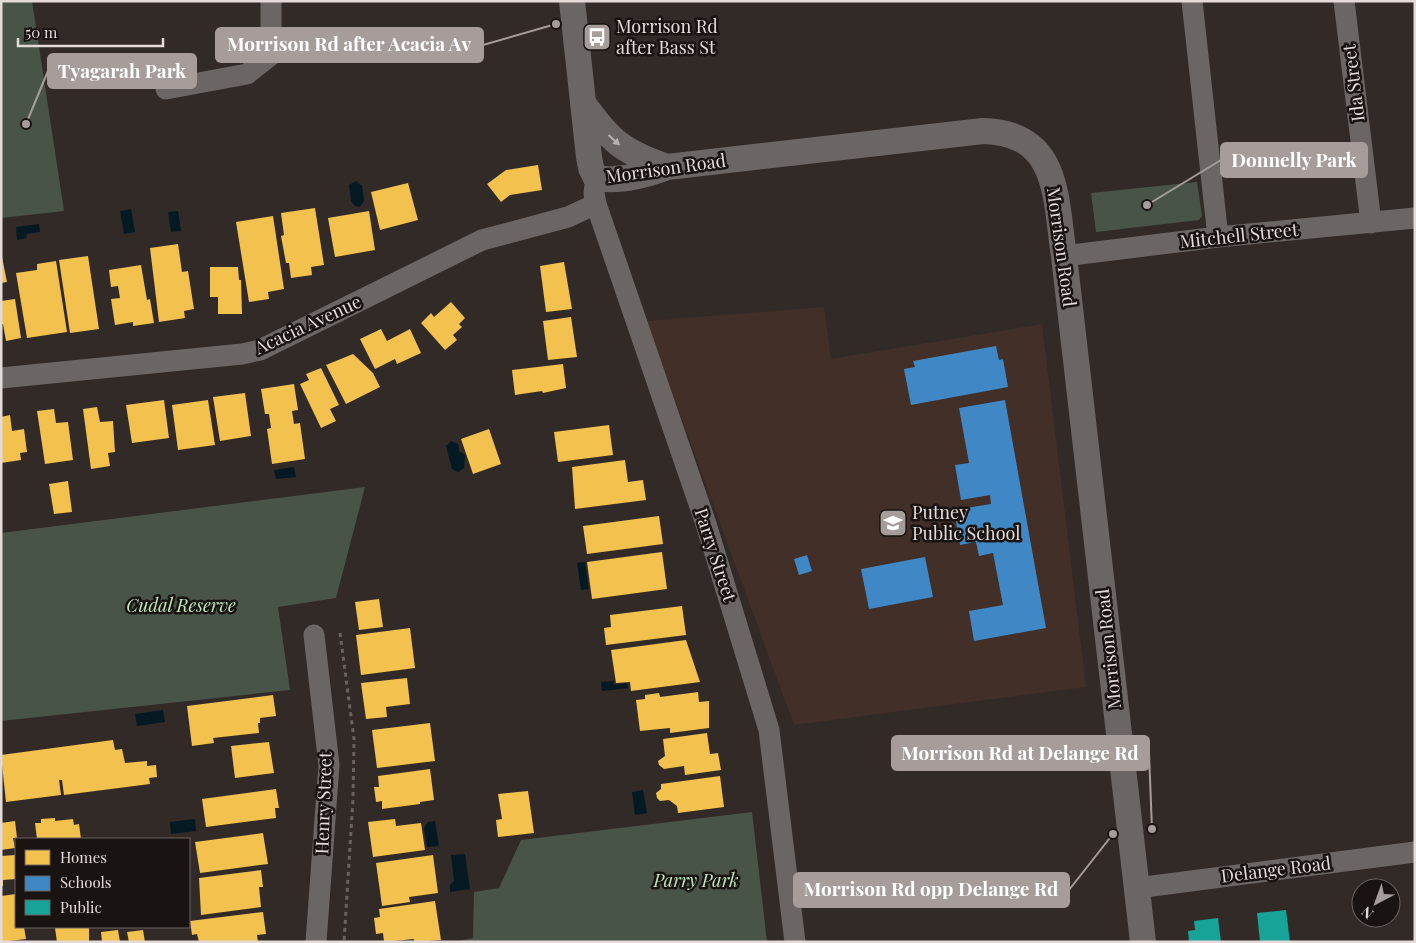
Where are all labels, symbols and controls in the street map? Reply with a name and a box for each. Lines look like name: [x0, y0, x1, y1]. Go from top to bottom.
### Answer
place label: Morrison Rd after Bass St: [616, 14, 718, 59]
scale bar: [18, 15, 162, 47]
text: 50 m: [25, 22, 58, 42]
bus stop icon: Morrison Rd after Bass St: [582, 22, 612, 52]
callout: Morrison Rd after Acacia Av: [216, 28, 483, 62]
text: Morrison Rd after Acacia Av: [227, 30, 471, 56]
street label: Ida Street: [1336, 42, 1370, 123]
callout: Tyagarah Park: [48, 54, 196, 88]
text: Tyagarah Park: [58, 57, 187, 83]
one-way arrow: [607, 134, 619, 146]
callout: Donnelly Park: [1221, 143, 1367, 177]
text: Donnelly Park: [1231, 146, 1358, 172]
street label: Morrison Road: [604, 148, 728, 188]
street label: Morrison Road: [1042, 185, 1082, 309]
street label: Mitchell Street: [1179, 217, 1300, 253]
street label: Acacia Avenue: [249, 289, 365, 360]
place label: Putney Public School: [912, 500, 1020, 545]
street label: Parry Street: [690, 505, 743, 605]
school or university icon: Putney Public School: [878, 508, 908, 538]
street label: Morrison Road: [1090, 587, 1126, 710]
park label: Cudal Reserve: [126, 593, 236, 617]
callout: Morrison Rd at Delange Rd: [892, 736, 1149, 770]
text: Morrison Rd at Delange Rd: [901, 739, 1139, 765]
street label: Henry Street: [309, 751, 337, 855]
legend: [15, 838, 190, 928]
text: Homes: [60, 847, 107, 867]
street label: Delange Road: [1219, 850, 1333, 888]
park label: Parry Park: [652, 868, 739, 892]
text: Schools: [60, 872, 112, 892]
callout: Morrison Rd opp Delange Rd: [794, 873, 1069, 907]
text: Morrison Rd opp Delange Rd: [804, 875, 1059, 901]
north arrow: [1351, 878, 1401, 928]
text: Public: [60, 897, 102, 917]
text: N: [1357, 903, 1377, 924]

